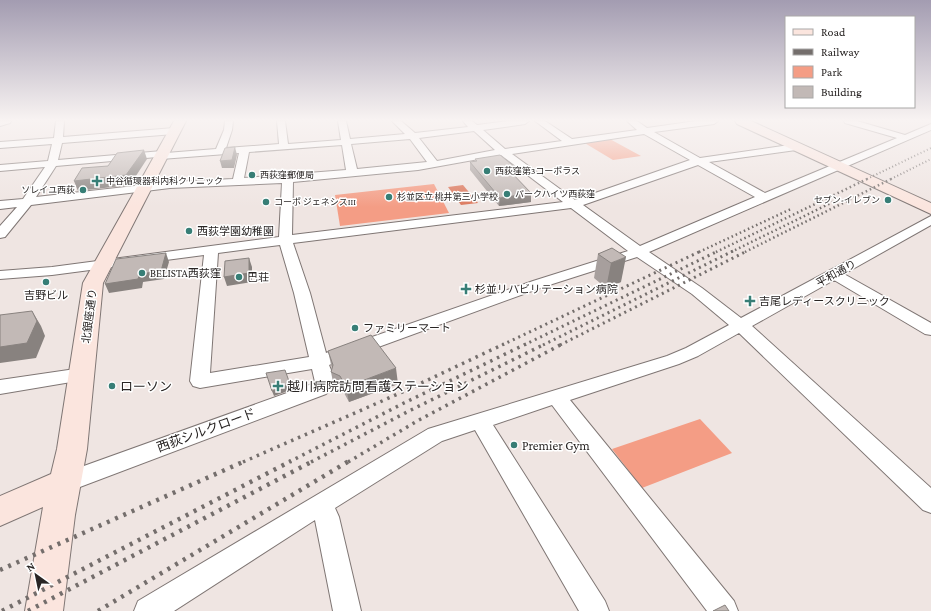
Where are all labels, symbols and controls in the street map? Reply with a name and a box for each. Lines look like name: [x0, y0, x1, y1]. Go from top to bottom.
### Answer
legend: [785, 16, 915, 108]
text: Road: [821, 25, 846, 39]
text: Railway: [821, 45, 860, 59]
text: Park: [821, 65, 843, 79]
text: Building: [821, 85, 862, 99]
marker: 西荻窪第3コーポラス: [482, 166, 492, 176]
place label: 西荻窪第3コーポラス: [495, 166, 580, 176]
marker: 西荻窪郵便局: [247, 170, 257, 180]
place label: 西荻窪郵便局: [260, 170, 314, 180]
marker: 中谷循環器科内科クリニック: [91, 175, 103, 187]
place label: 中谷循環器科内科クリニック: [106, 176, 223, 186]
place label: ソレイユ西荻: [21, 185, 75, 195]
marker: ソレイユ西荻: [78, 185, 88, 195]
marker: パークハイツ西荻窪: [502, 189, 512, 199]
place label: パークハイツ西荻窪: [515, 189, 595, 199]
marker: 杉並区立 桃井第三小学校: [384, 192, 394, 202]
place label: 杉並区立 桃井第三小学校: [397, 192, 498, 202]
place label: セブン-イレブン: [814, 195, 880, 205]
marker: セブン-イレブン: [883, 195, 893, 205]
marker: コーポ ジェネシスIII: [261, 197, 271, 207]
place label: コーポ ジェネシスIII: [274, 197, 356, 207]
place label: 西荻学園幼稚園: [197, 225, 274, 237]
marker: 西荻学園幼稚園: [184, 226, 194, 236]
street label: 平和通り: [814, 257, 858, 289]
place label: BELISTA西荻窪: [150, 267, 221, 279]
marker: BELISTA西荻窪: [137, 268, 147, 278]
place label: 巴荘: [247, 271, 269, 283]
marker: 巴荘: [234, 272, 244, 282]
marker: 吉野ビル: [41, 277, 51, 287]
marker: 杉並リハビリテーション病院: [460, 283, 472, 295]
place label: 杉並リハビリテーション病院: [475, 283, 618, 295]
street label: 北銀座通り: [80, 288, 98, 344]
place label: 吉野ビル: [24, 289, 68, 301]
marker: 吉尾レディースクリニック: [744, 295, 756, 307]
place label: 吉尾レディースクリニック: [759, 295, 890, 307]
place label: ファミリーマート: [363, 322, 451, 334]
marker: ファミリーマート: [350, 323, 360, 333]
place label: ローソン: [120, 379, 172, 394]
place label: 越川病院訪問看護ステーション: [287, 379, 469, 394]
marker: 越川病院訪問看護ステーション: [272, 380, 284, 392]
marker: ローソン: [107, 381, 117, 391]
street label: 西荻シルクロード: [155, 405, 257, 455]
place label: Premier Gym: [522, 438, 590, 453]
marker: Premier Gym: [509, 440, 519, 450]
north arrow: [16, 555, 56, 595]
text: N: [24, 559, 37, 574]

